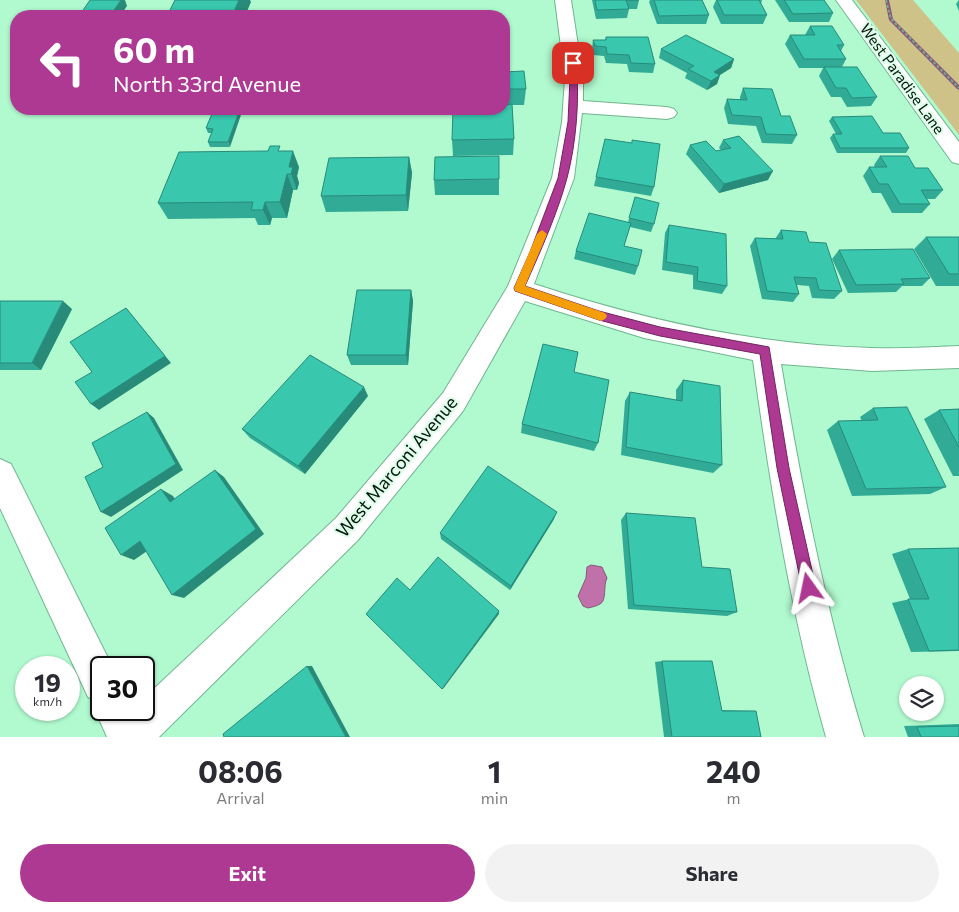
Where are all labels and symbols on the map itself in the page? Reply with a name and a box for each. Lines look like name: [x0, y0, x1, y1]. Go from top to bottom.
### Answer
street label: West Paradise Lane: [857, 20, 949, 137]
pin: [552, 42, 594, 84]
street label: West Marconi Avenue: [331, 392, 462, 541]
position arrow: [782, 561, 834, 613]
speed limit sign: 30: [90, 656, 155, 721]

